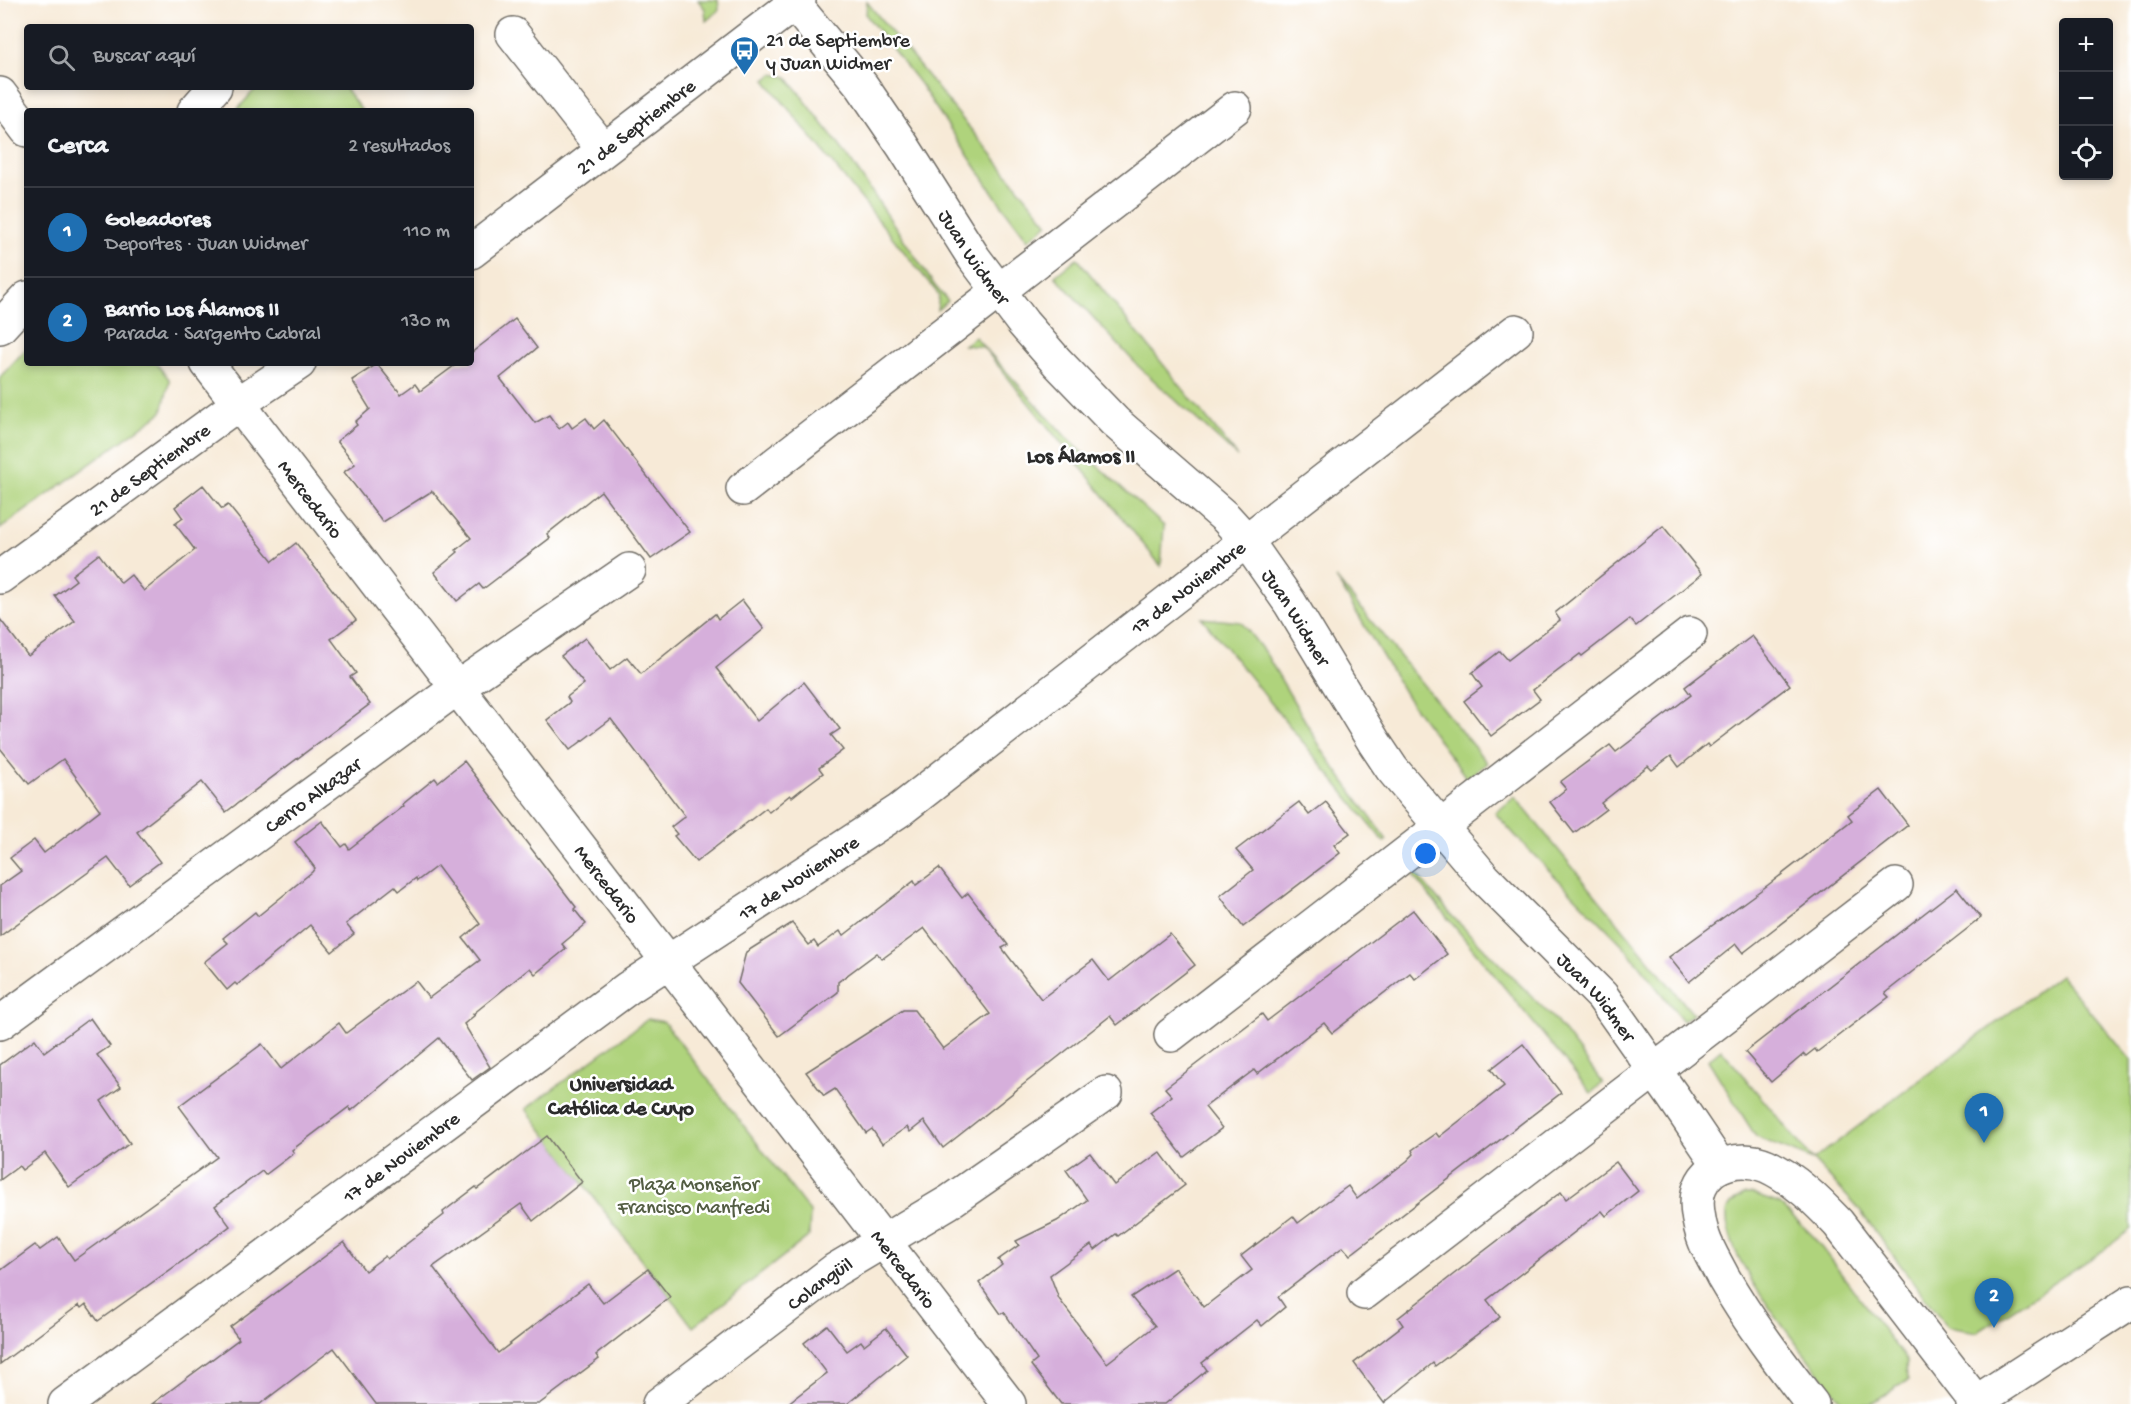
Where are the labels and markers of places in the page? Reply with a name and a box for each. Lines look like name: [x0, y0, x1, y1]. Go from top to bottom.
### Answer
place label: 21 de Septiembre y Juan Widmer: [766, 31, 910, 77]
bus stop icon: 21 de Septiembre y Juan Widmer: [729, 34, 761, 76]
pin: 1: [1964, 1094, 2004, 1143]
pin: 2: [1974, 1278, 2014, 1328]

